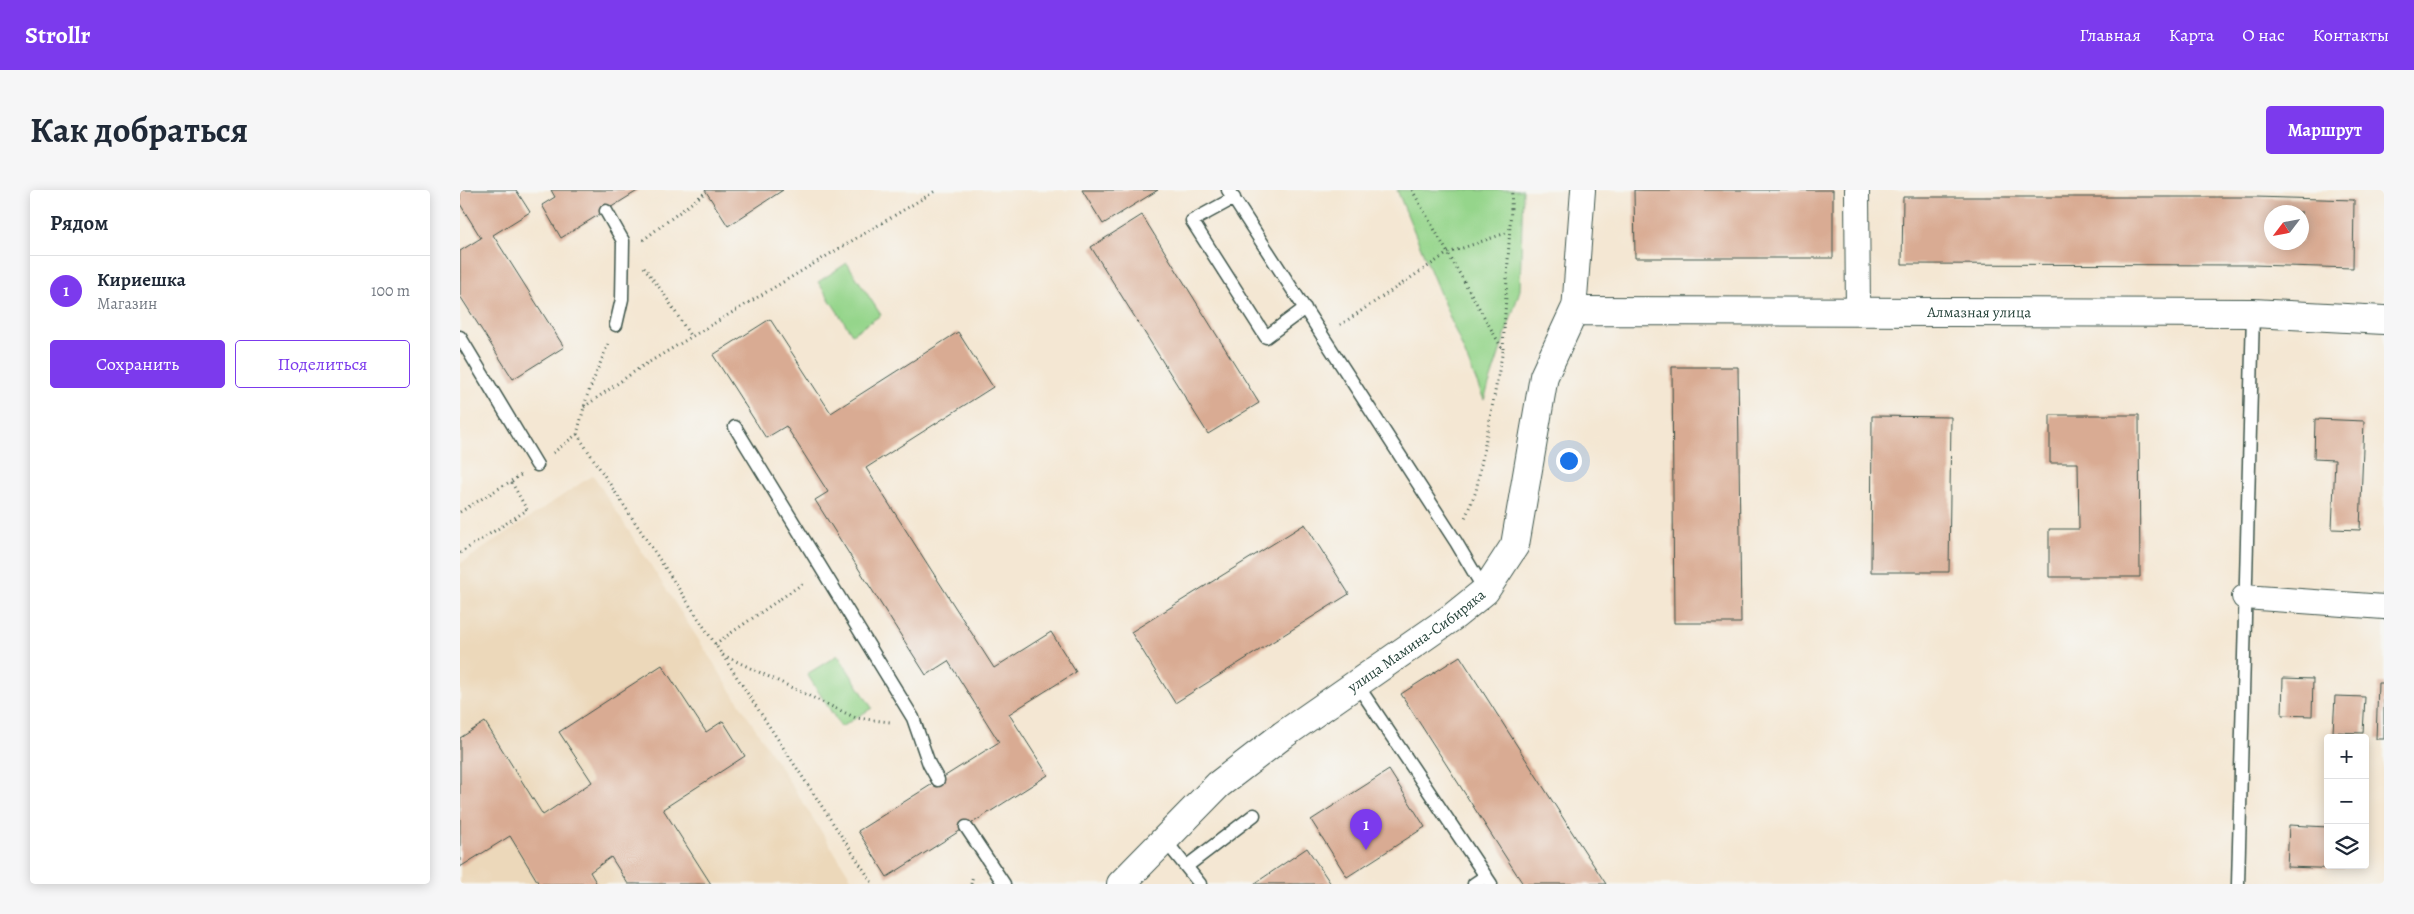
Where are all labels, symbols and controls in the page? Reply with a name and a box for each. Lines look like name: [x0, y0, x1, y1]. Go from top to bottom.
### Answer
text: Strollr: [25, 19, 90, 51]
text: Главная: [2080, 23, 2141, 47]
text: Карта: [2169, 23, 2214, 47]
text: О нас: [2242, 23, 2285, 47]
text: Контакты: [2313, 23, 2389, 47]
text: Как добраться: [30, 106, 248, 154]
button: Маршрут: [2266, 106, 2384, 154]
north arrow: [2264, 205, 2309, 250]
text: Рядом: [50, 209, 108, 237]
text: Кириешка: [97, 267, 186, 293]
text: 1: [63, 280, 69, 302]
text: 100 m: [371, 280, 410, 302]
text: Магазин: [97, 293, 157, 315]
street label: Алмазная улица: [1926, 302, 2031, 322]
button: Сохранить: [50, 340, 225, 388]
button: Поделиться: [235, 340, 410, 388]
your location: [1556, 448, 1582, 474]
street label: улица Мамина-Сибиряка: [1343, 585, 1490, 698]
map controls: [2324, 734, 2369, 869]
button: +: [2324, 734, 2369, 779]
button: −: [2324, 779, 2369, 824]
pin: 1: [1350, 809, 1382, 850]
button: layers: [2324, 824, 2369, 869]

